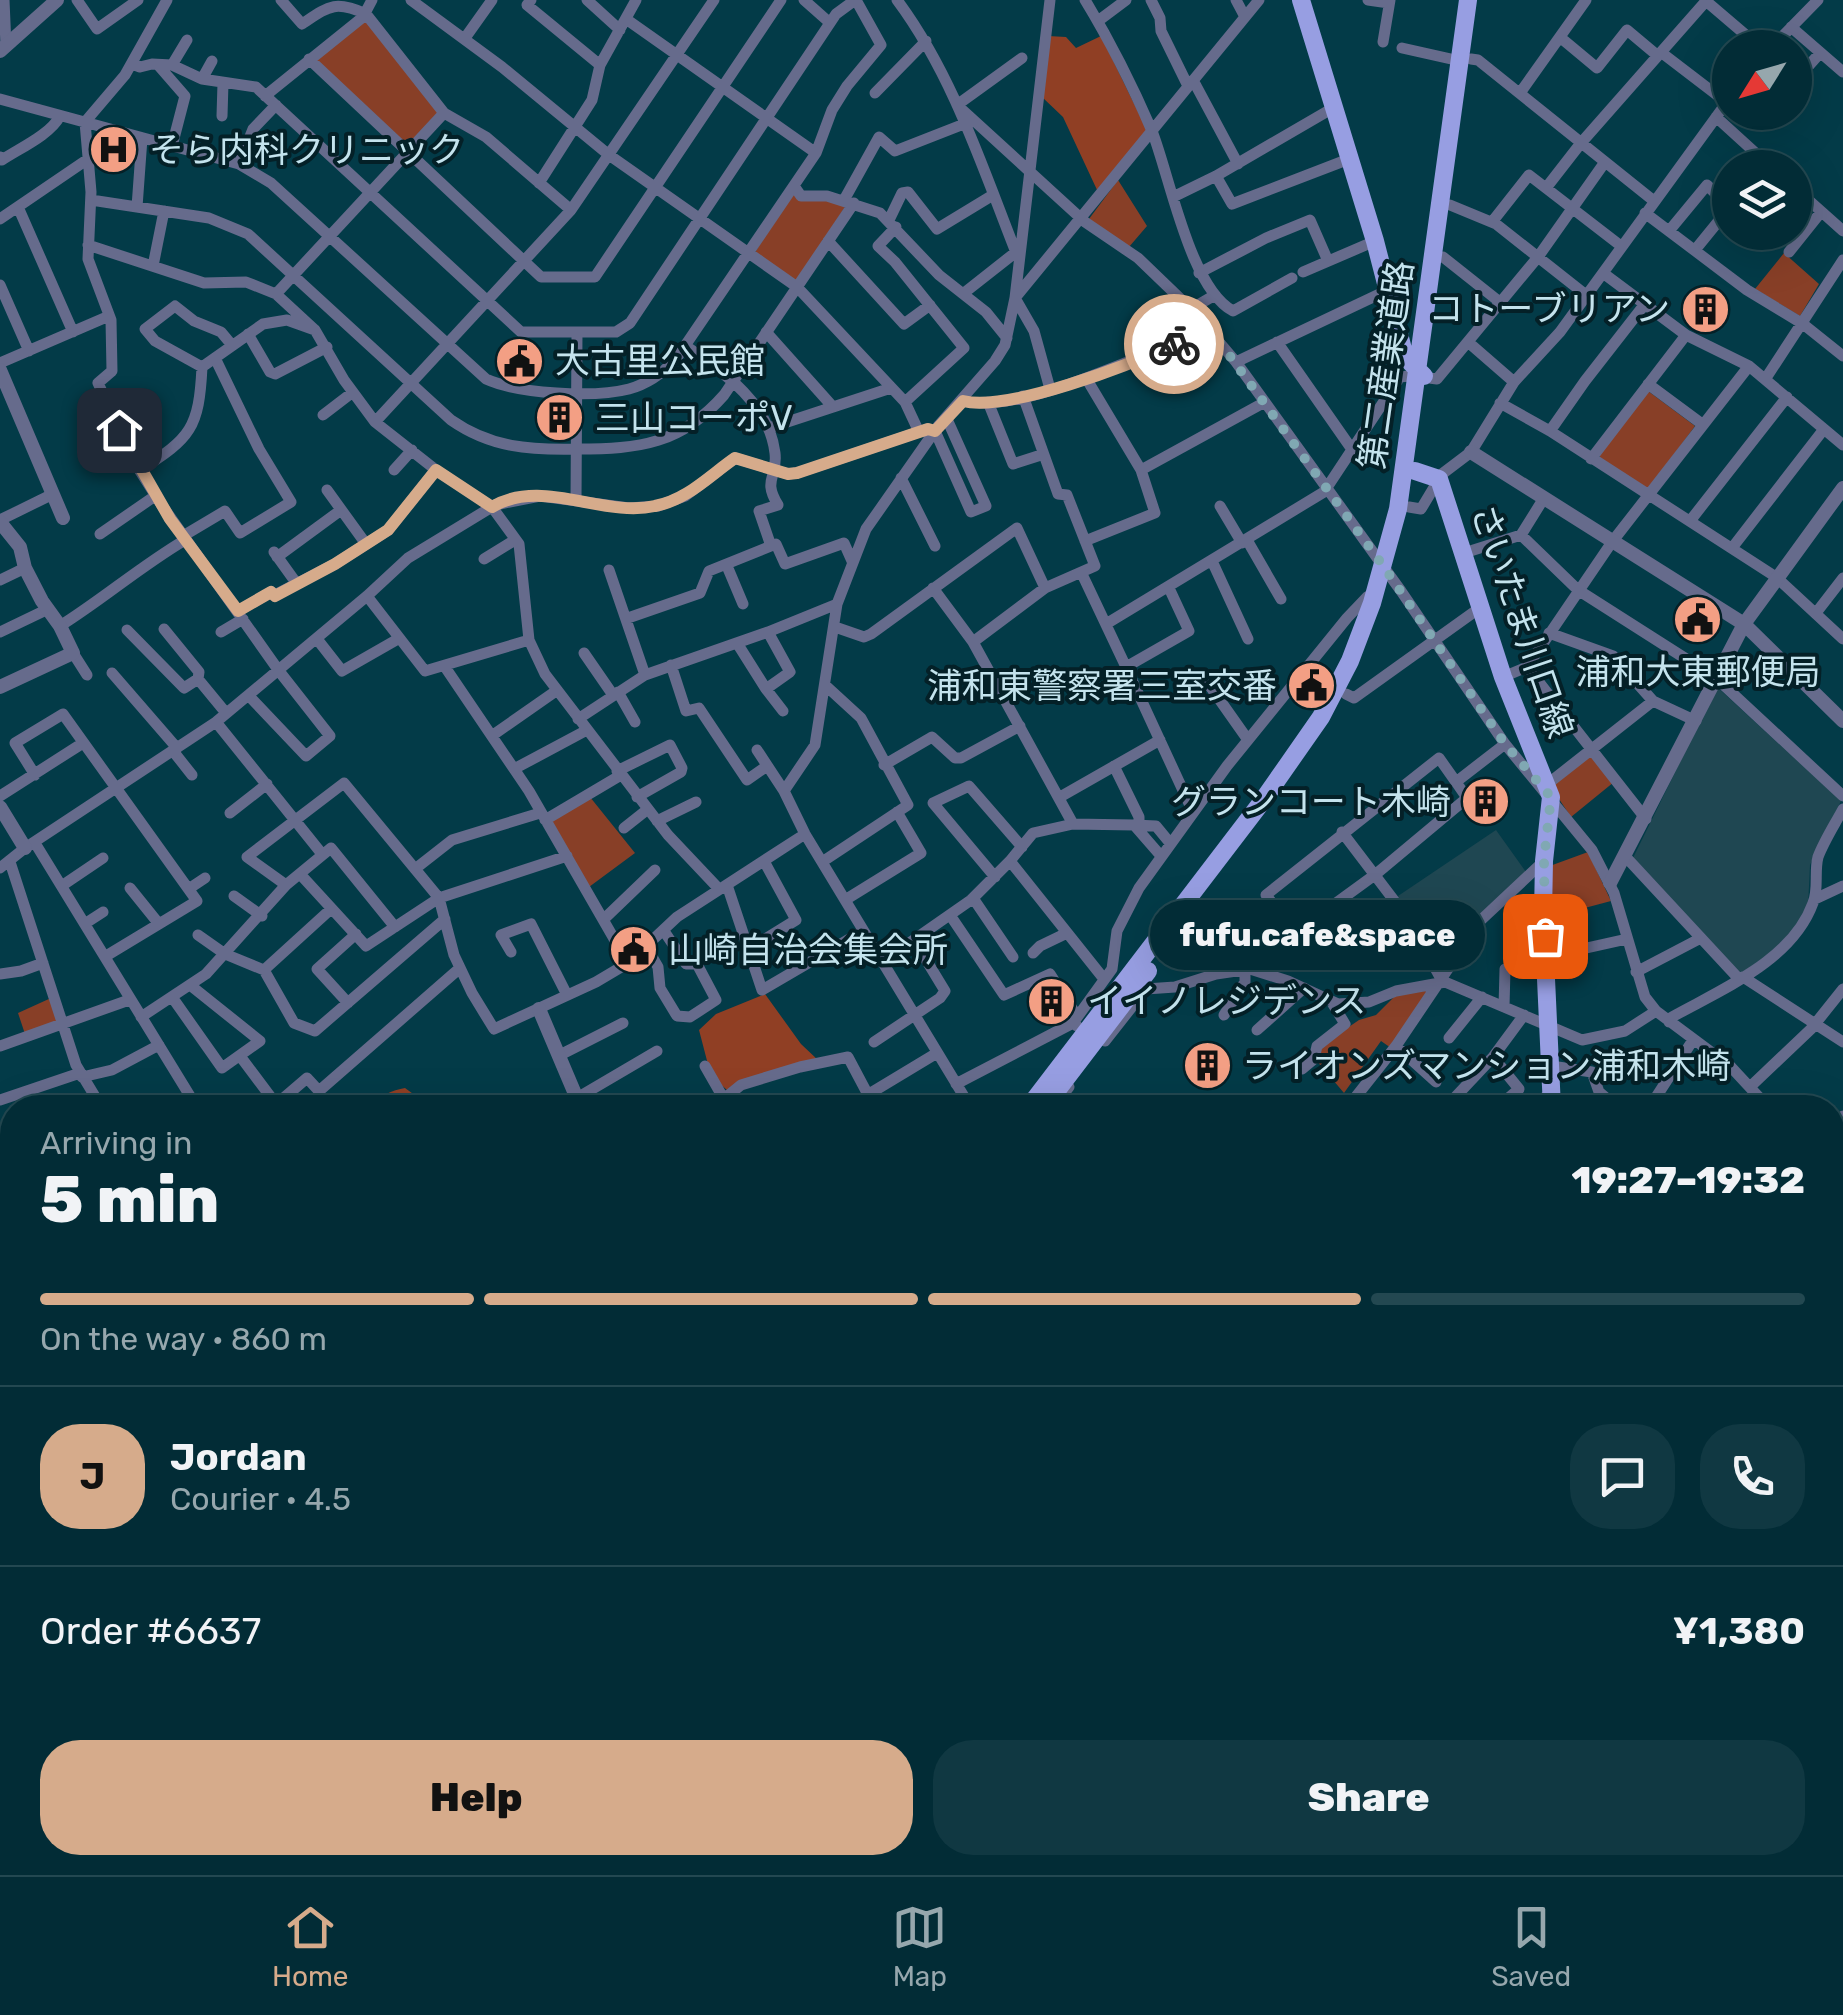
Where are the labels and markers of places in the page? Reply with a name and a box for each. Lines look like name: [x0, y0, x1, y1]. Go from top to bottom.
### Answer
hospital icon: そら内科クリニック: [88, 124, 140, 176]
place label: そら内科クリニック: [149, 129, 464, 171]
building icon: コトーブリアン: [1679, 283, 1731, 335]
place label: コトーブリアン: [1428, 288, 1670, 330]
public building icon: 大古里公民館: [494, 335, 546, 387]
place label: 大古里公民館: [555, 340, 765, 382]
pin: [77, 388, 162, 473]
building icon: 三山コーポV: [534, 392, 586, 444]
place label: 三山コーポV: [595, 397, 793, 439]
public building icon: 浦和大東郵便局: [1672, 594, 1724, 646]
place label: 浦和大東郵便局: [1575, 651, 1821, 693]
public building icon: 浦和東警察署三室交番: [1286, 660, 1338, 712]
place label: 浦和東警察署三室交番: [927, 665, 1277, 707]
building icon: グランコート木崎: [1460, 776, 1512, 828]
place label: グランコート木崎: [1171, 781, 1451, 823]
pin: [1503, 894, 1588, 979]
callout: fufu.cafe&space: [1150, 901, 1485, 971]
public building icon: 山崎自治会集会所: [607, 924, 659, 976]
place label: 山崎自治会集会所: [668, 929, 948, 971]
building icon: イイノレジデンス: [1026, 975, 1078, 1027]
place label: イイノレジデンス: [1087, 980, 1366, 1022]
building icon: ライオンズマンション浦和木崎: [1181, 1040, 1233, 1092]
place label: ライオンズマンション浦和木崎: [1242, 1045, 1731, 1087]

